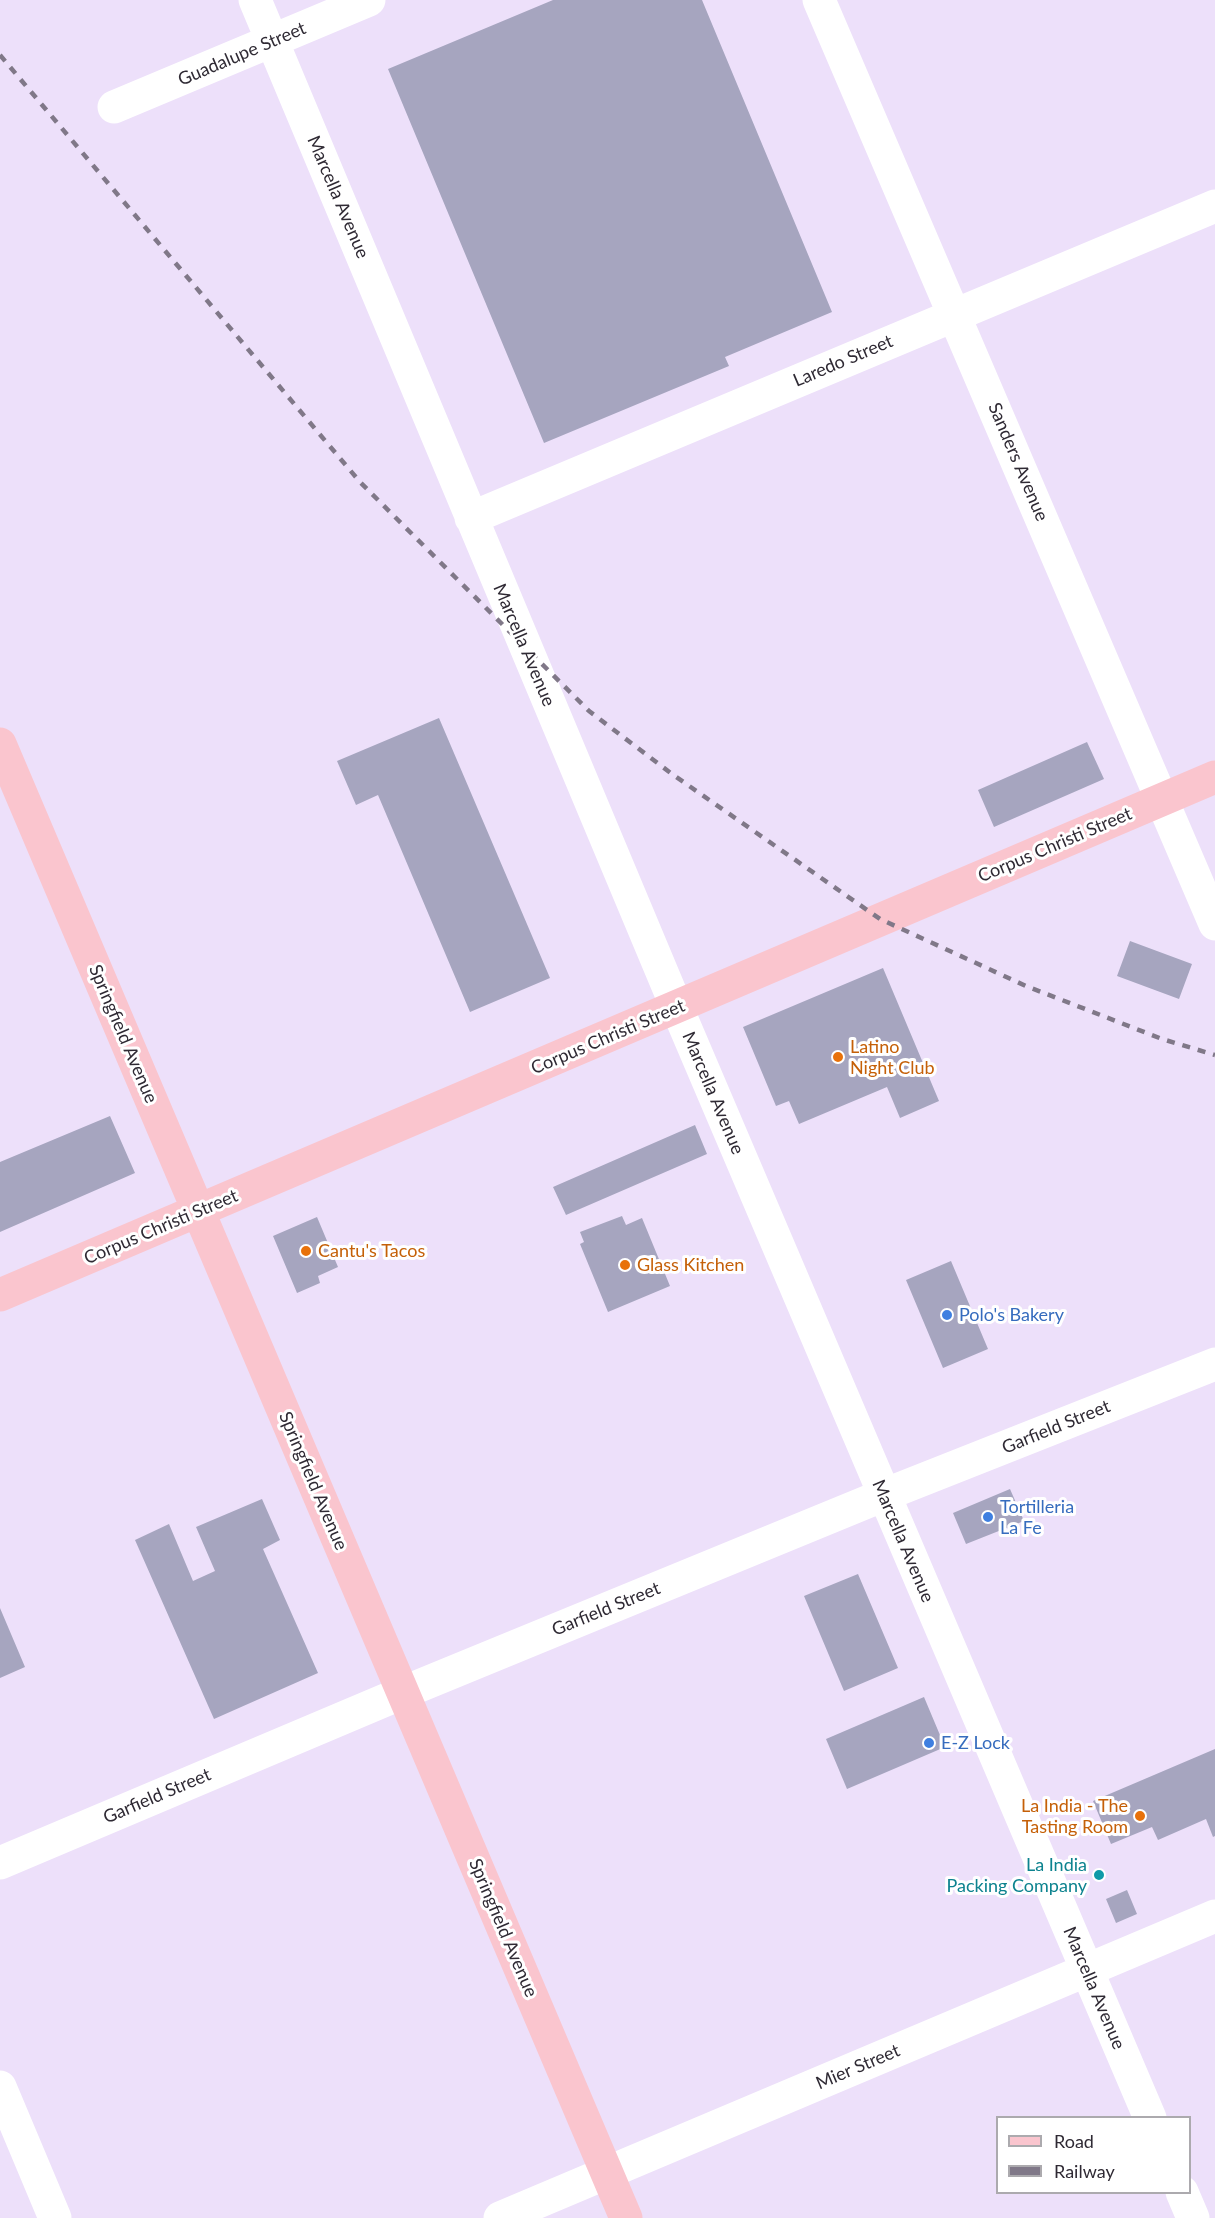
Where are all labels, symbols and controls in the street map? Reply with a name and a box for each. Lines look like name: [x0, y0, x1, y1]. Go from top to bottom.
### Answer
street label: Guadalupe Street: [175, 17, 309, 91]
street label: Marcella Avenue: [302, 132, 374, 262]
street label: Laredo Street: [790, 330, 896, 392]
street label: Sanders Avenue: [983, 399, 1053, 525]
street label: Marcella Avenue: [488, 580, 560, 710]
street label: Corpus Christi Street: [975, 803, 1135, 887]
street label: Springfield Avenue: [84, 962, 162, 1106]
street label: Corpus Christi Street: [528, 995, 688, 1079]
street label: Marcella Avenue: [677, 1028, 749, 1158]
place label: Latino Night Club: [850, 1036, 935, 1078]
marker: Latino Night Club: [831, 1050, 845, 1064]
street label: Corpus Christi Street: [81, 1185, 241, 1269]
place label: Cantu's Tacos: [318, 1240, 425, 1262]
marker: Cantu's Tacos: [299, 1244, 313, 1258]
place label: Glass Kitchen: [637, 1254, 744, 1276]
marker: Glass Kitchen: [618, 1258, 632, 1272]
place label: Polo's Bakery: [959, 1304, 1064, 1326]
marker: Polo's Bakery: [940, 1308, 954, 1322]
street label: Garfield Street: [999, 1395, 1113, 1459]
street label: Springfield Avenue: [274, 1409, 352, 1553]
street label: Marcella Avenue: [867, 1476, 939, 1606]
place label: Tortilleria La Fe: [1000, 1496, 1074, 1538]
marker: Tortilleria La Fe: [981, 1510, 995, 1524]
street label: Garfield Street: [549, 1577, 663, 1641]
place label: E-Z Lock: [941, 1732, 1010, 1754]
marker: E-Z Lock: [922, 1736, 936, 1750]
street label: Garfield Street: [100, 1764, 214, 1828]
place label: La India - The Tasting Room: [1021, 1795, 1128, 1838]
marker: La India - The Tasting Room: [1133, 1809, 1147, 1823]
place label: La India Packing Company: [946, 1854, 1087, 1896]
street label: Springfield Avenue: [464, 1856, 542, 2000]
marker: La India Packing Company: [1092, 1868, 1106, 1882]
street label: Marcella Avenue: [1058, 1923, 1130, 2053]
street label: Mier Street: [813, 2040, 903, 2094]
legend: [996, 2116, 1191, 2194]
text: Road: [1054, 2130, 1094, 2152]
text: Railway: [1054, 2160, 1115, 2182]

